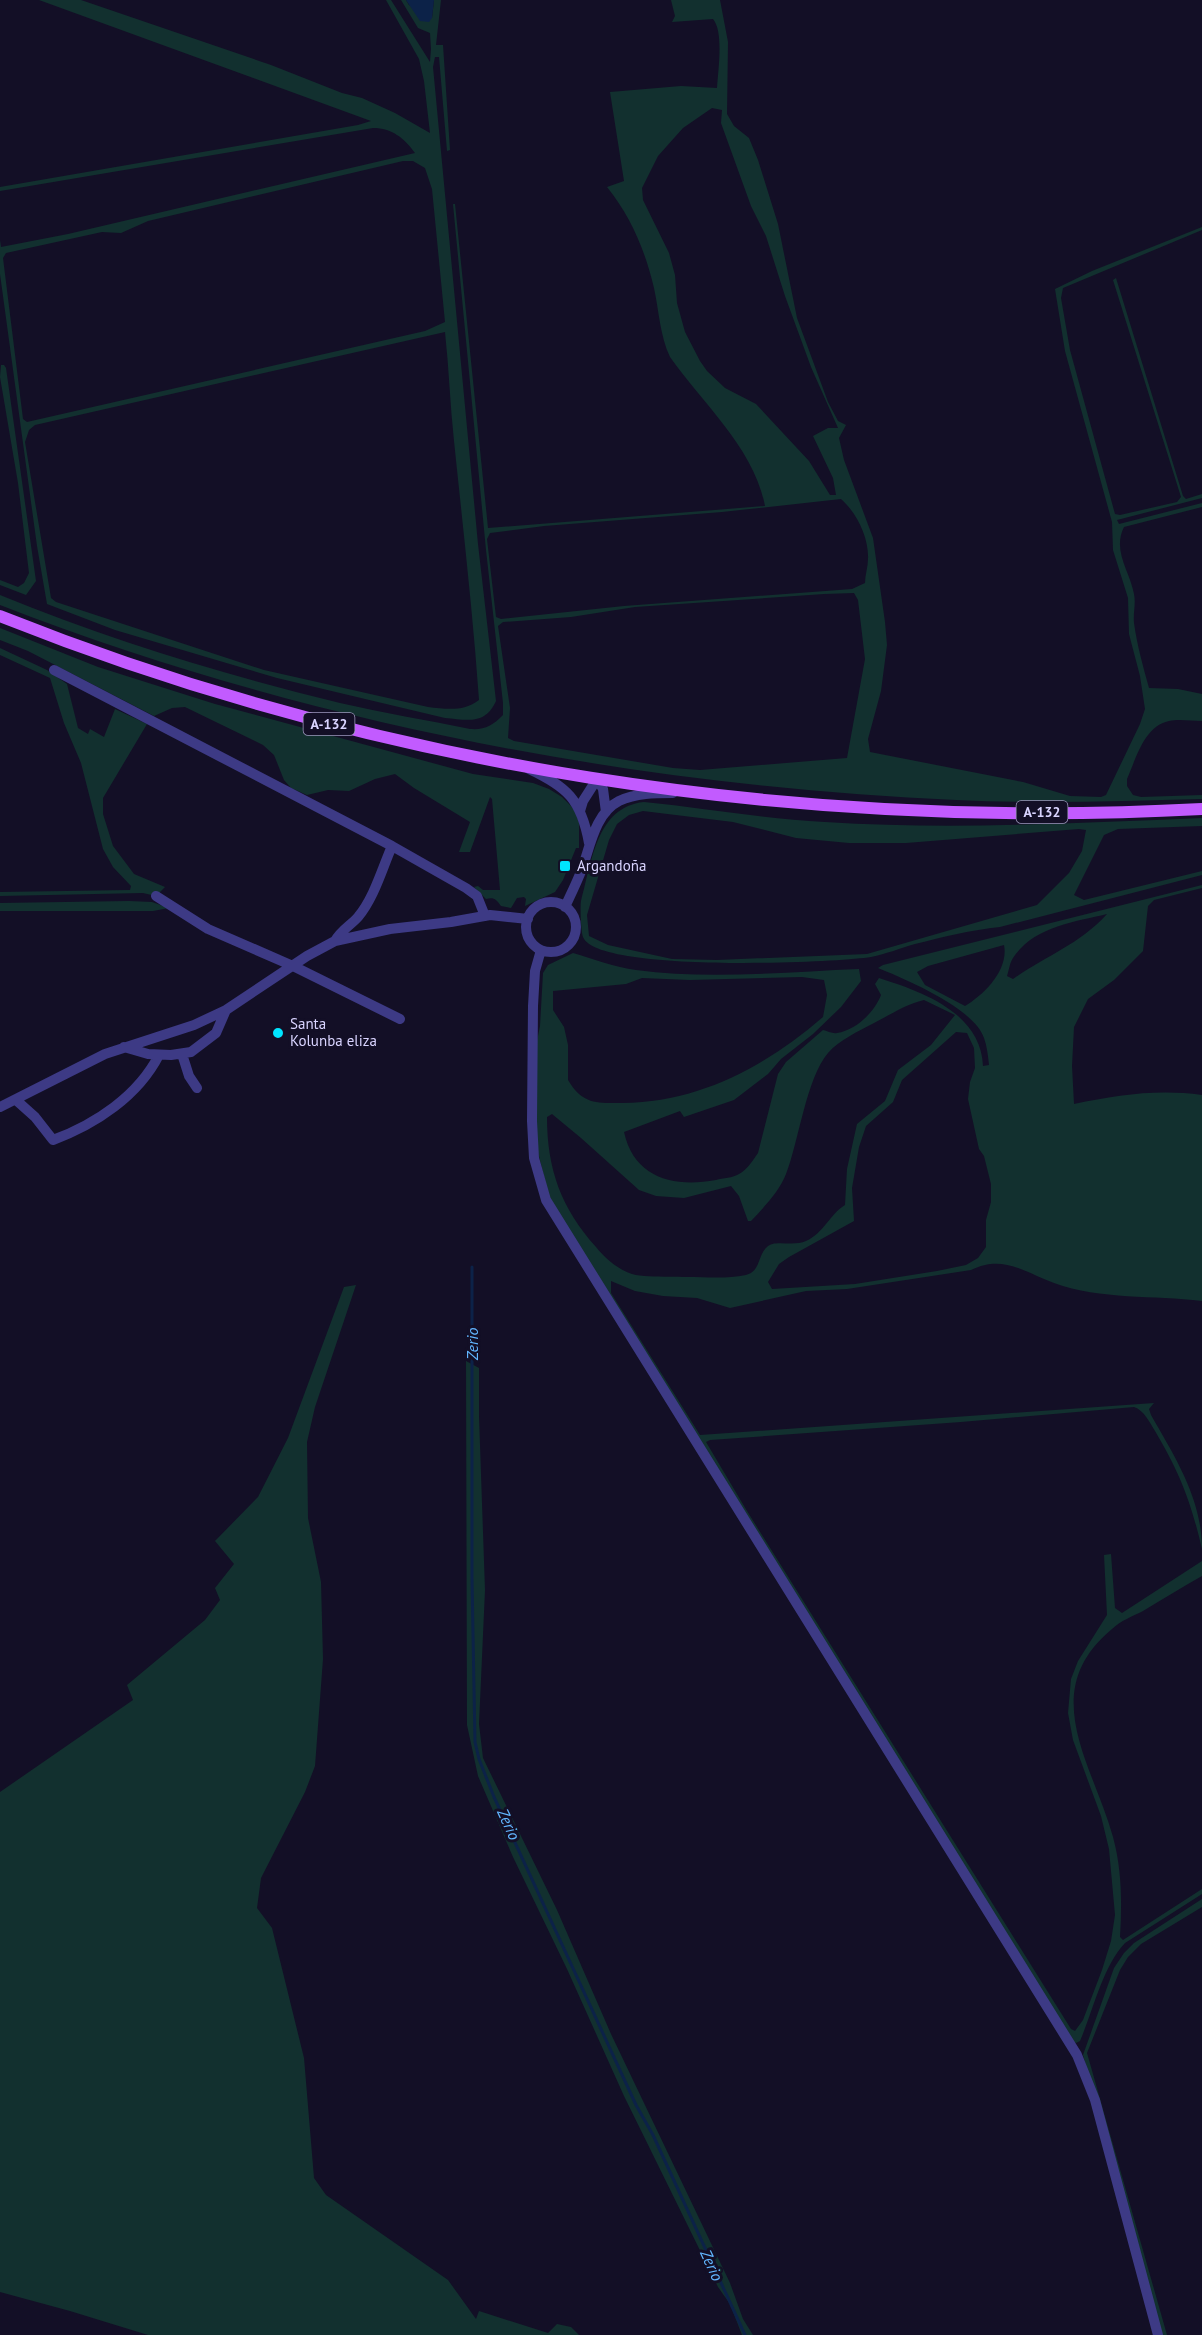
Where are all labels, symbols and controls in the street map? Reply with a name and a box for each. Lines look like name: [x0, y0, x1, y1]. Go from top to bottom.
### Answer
road number: A-132: [304, 713, 354, 735]
road number: A-132: [1016, 801, 1068, 823]
place label: Argandoña: [577, 856, 646, 875]
marker: Argandoña: [558, 859, 572, 873]
place label: Santa Kolunba eliza: [290, 1014, 377, 1050]
marker: Santa Kolunba eliza: [271, 1026, 285, 1040]
water label: Zerio: [462, 1328, 482, 1361]
water label: Zerio: [493, 1804, 525, 1843]
water label: Zerio: [696, 2245, 728, 2284]

